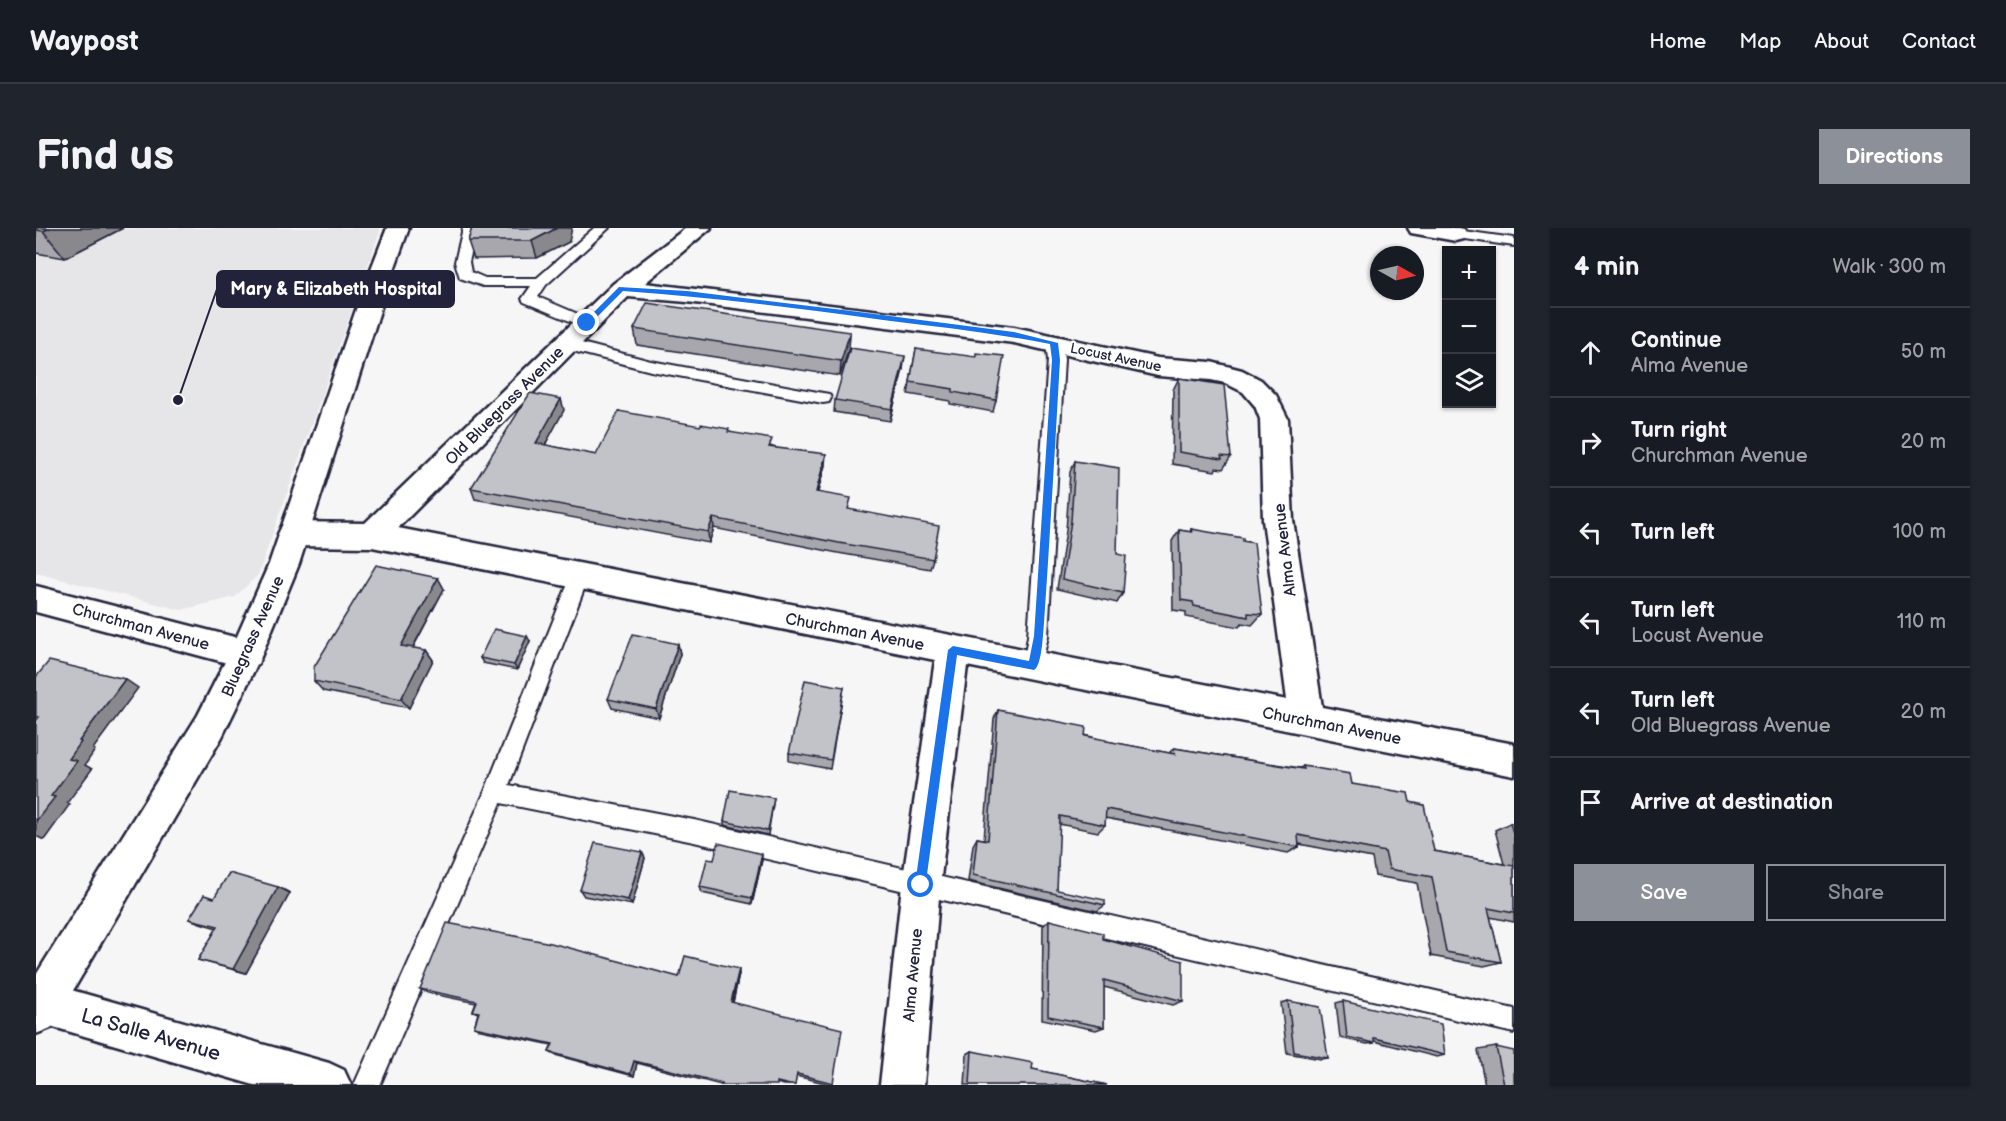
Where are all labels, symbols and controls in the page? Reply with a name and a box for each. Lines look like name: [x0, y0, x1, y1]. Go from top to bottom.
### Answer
text: Waypost: [30, 25, 139, 58]
text: Home: [1649, 29, 1706, 54]
text: Map: [1739, 29, 1781, 54]
text: About: [1814, 29, 1869, 54]
text: Contact: [1902, 29, 1976, 54]
button: Directions: [1819, 129, 1970, 184]
text: Find us: [36, 131, 174, 182]
north arrow: [1370, 246, 1424, 300]
map controls: [1442, 246, 1496, 408]
button: +: [1442, 246, 1496, 300]
text: 4 min: [1574, 252, 1639, 283]
text: Walk · 300 m: [1833, 255, 1946, 279]
callout: Mary & Elizabeth Hospital: [217, 271, 454, 307]
text: Mary & Elizabeth Hospital: [230, 279, 442, 300]
button: −: [1442, 300, 1496, 354]
route end: [573, 309, 599, 335]
text: Continue: [1631, 327, 1721, 354]
icon: ahead: [1574, 336, 1607, 369]
street label: Locust Avenue: [1069, 340, 1163, 375]
text: 50 m: [1901, 340, 1946, 364]
street label: Old Bluegrass Avenue: [442, 343, 569, 469]
button: layers: [1442, 354, 1496, 408]
text: Alma Avenue: [1631, 354, 1748, 378]
text: Turn right: [1631, 417, 1727, 444]
icon: right: [1574, 426, 1607, 459]
text: 20 m: [1901, 430, 1946, 454]
text: Churchman Avenue: [1631, 444, 1808, 468]
street label: Alma Avenue: [1270, 502, 1301, 597]
icon: left: [1574, 516, 1607, 549]
text: Turn left: [1631, 519, 1715, 546]
text: 100 m: [1893, 520, 1946, 544]
street label: Bluegrass Avenue: [218, 573, 289, 700]
text: Turn left: [1631, 597, 1715, 624]
street label: Churchman Avenue: [70, 600, 212, 655]
icon: left: [1574, 606, 1607, 639]
street label: Churchman Avenue: [784, 610, 926, 655]
text: 110 m: [1897, 610, 1946, 634]
text: Locust Avenue: [1631, 624, 1764, 648]
text: Turn left: [1631, 687, 1715, 714]
icon: left: [1574, 696, 1607, 729]
text: 20 m: [1901, 700, 1946, 724]
street label: Churchman Avenue: [1261, 704, 1403, 749]
text: Old Bluegrass Avenue: [1631, 714, 1831, 738]
icon: arrive: [1574, 786, 1607, 819]
text: Arrive at destination: [1631, 789, 1833, 816]
button: Save: [1574, 864, 1754, 921]
button: Share: [1766, 864, 1946, 921]
route start: [907, 871, 933, 897]
street label: Alma Avenue: [900, 927, 927, 1023]
street label: La Salle Avenue: [78, 1004, 223, 1066]

